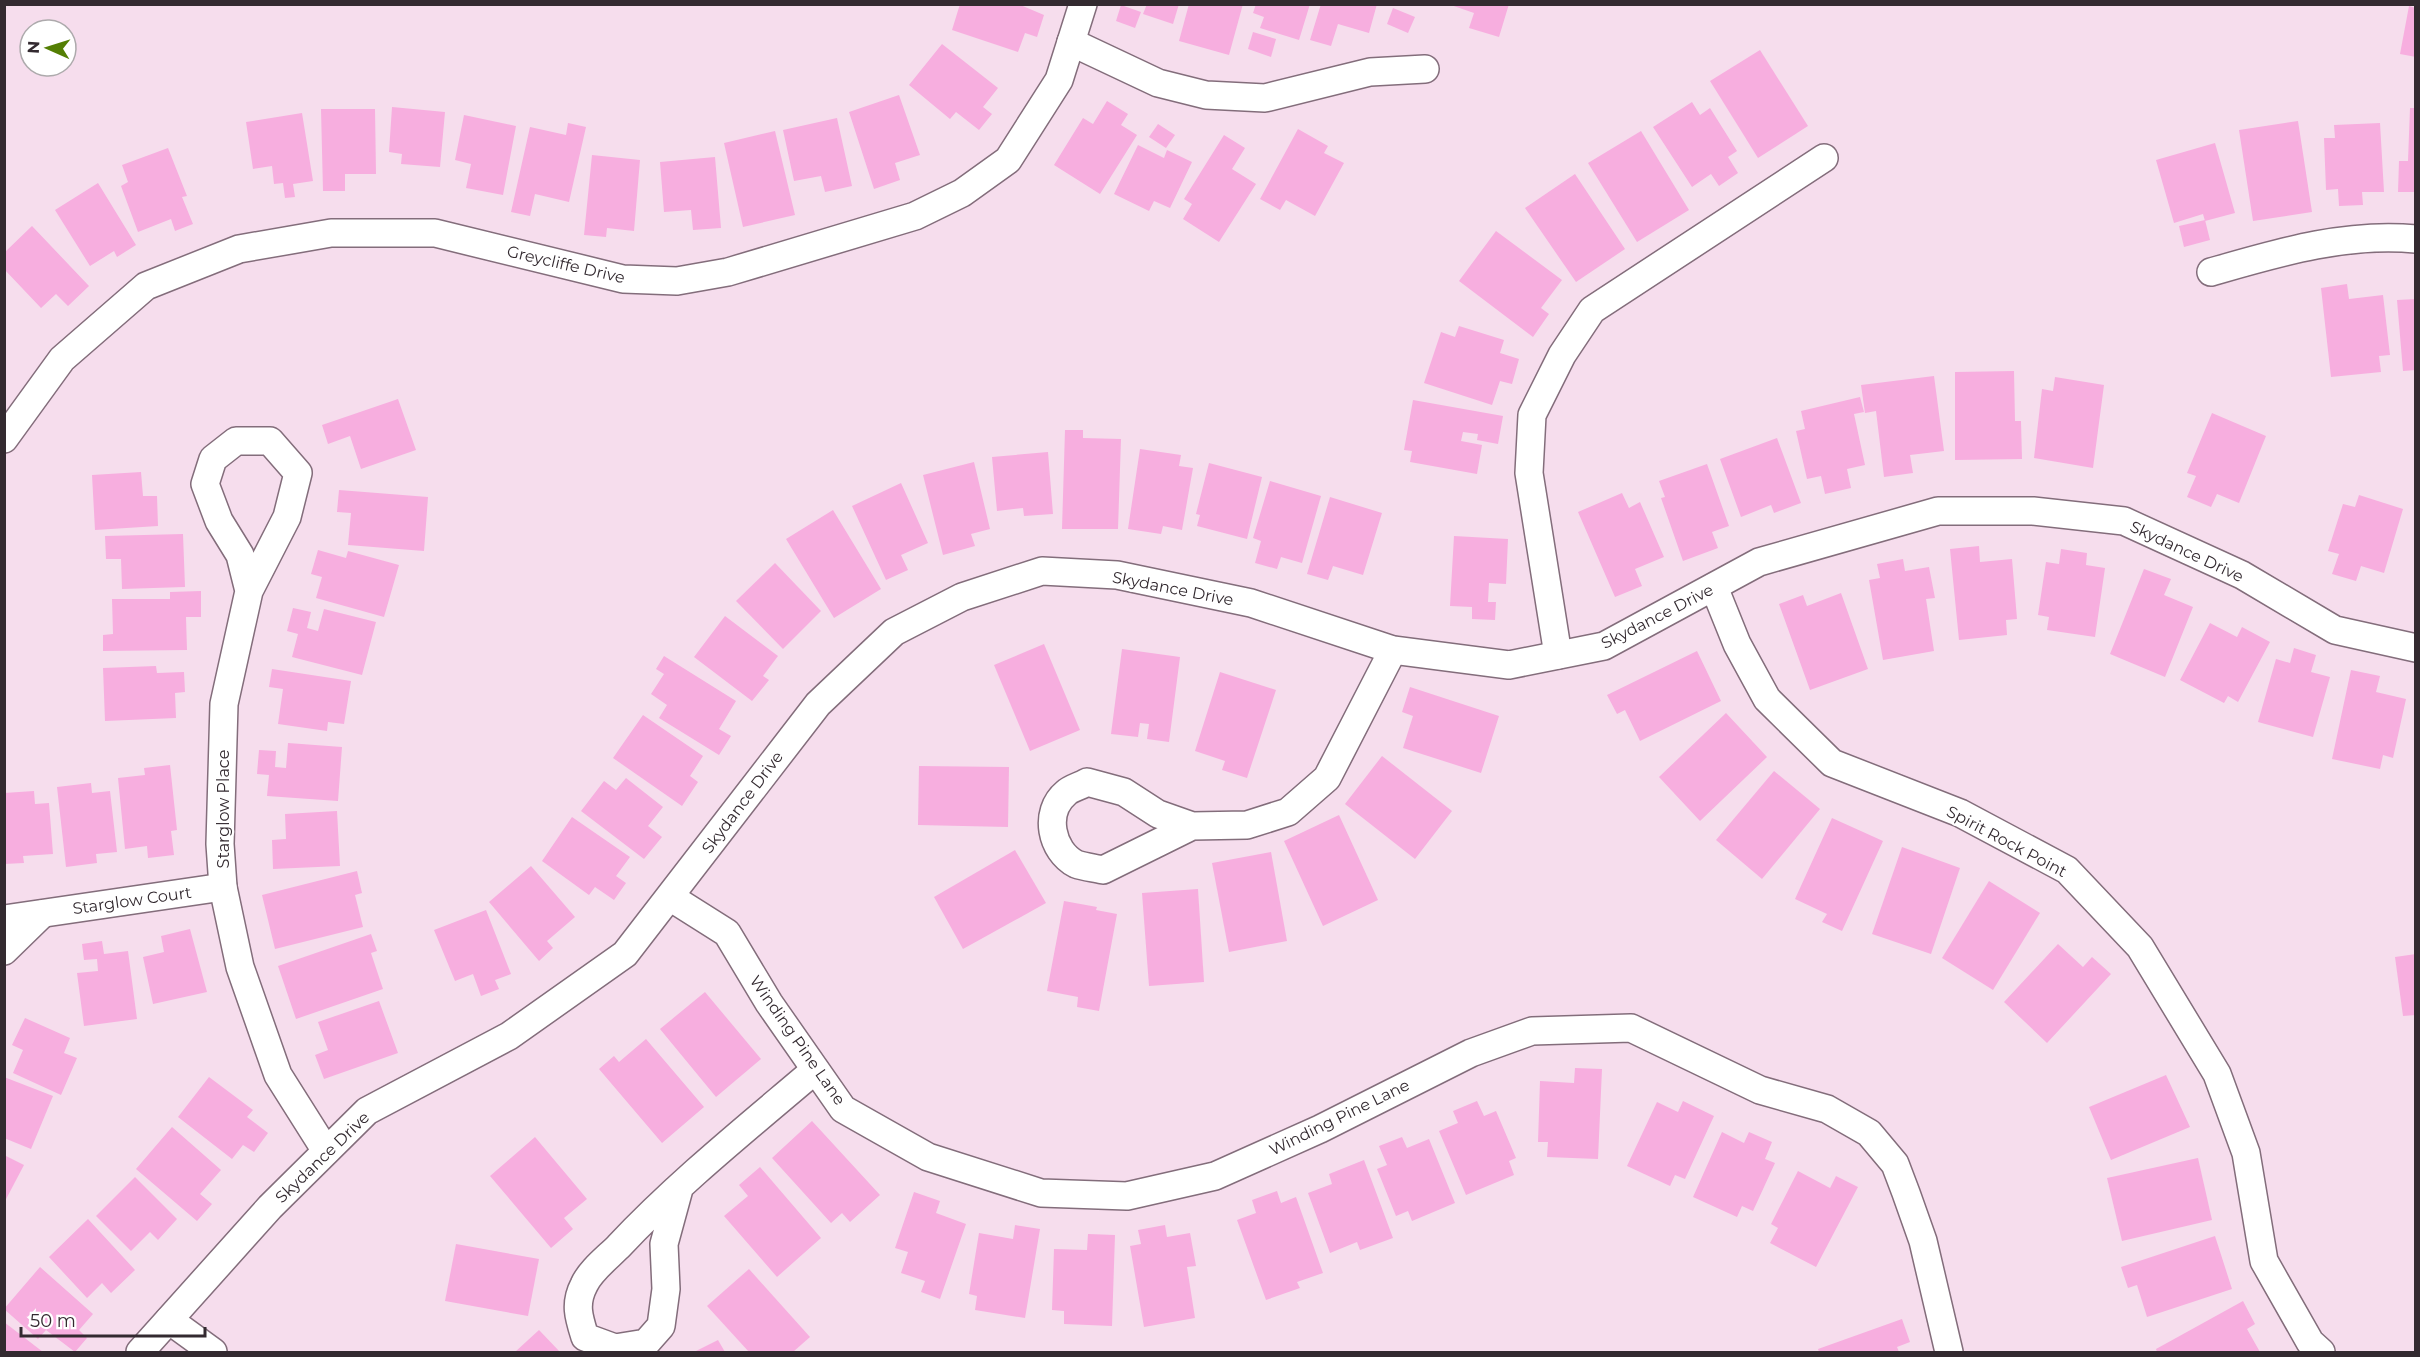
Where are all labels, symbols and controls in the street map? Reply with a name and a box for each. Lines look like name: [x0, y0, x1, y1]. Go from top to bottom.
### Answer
north arrow: [18, 18, 78, 78]
text: N: [24, 40, 43, 54]
street label: Greycliffe Drive: [505, 242, 627, 287]
street label: Skydance Drive: [2127, 517, 2247, 586]
street label: Skydance Drive: [1111, 567, 1235, 610]
street label: Skydance Drive: [1598, 580, 1716, 653]
street label: Skydance Drive: [698, 747, 787, 857]
street label: Starglow Place: [214, 750, 233, 868]
street label: Spirit Rock Point: [1943, 802, 2071, 881]
street label: Starglow Court: [71, 883, 193, 918]
street label: Winding Pine Lane: [746, 972, 849, 1109]
street label: Winding Pine Lane: [1266, 1075, 1412, 1160]
street label: Skydance Drive: [271, 1108, 373, 1207]
scale bar: [21, 1300, 206, 1338]
text: 50 m: [30, 1310, 76, 1332]

